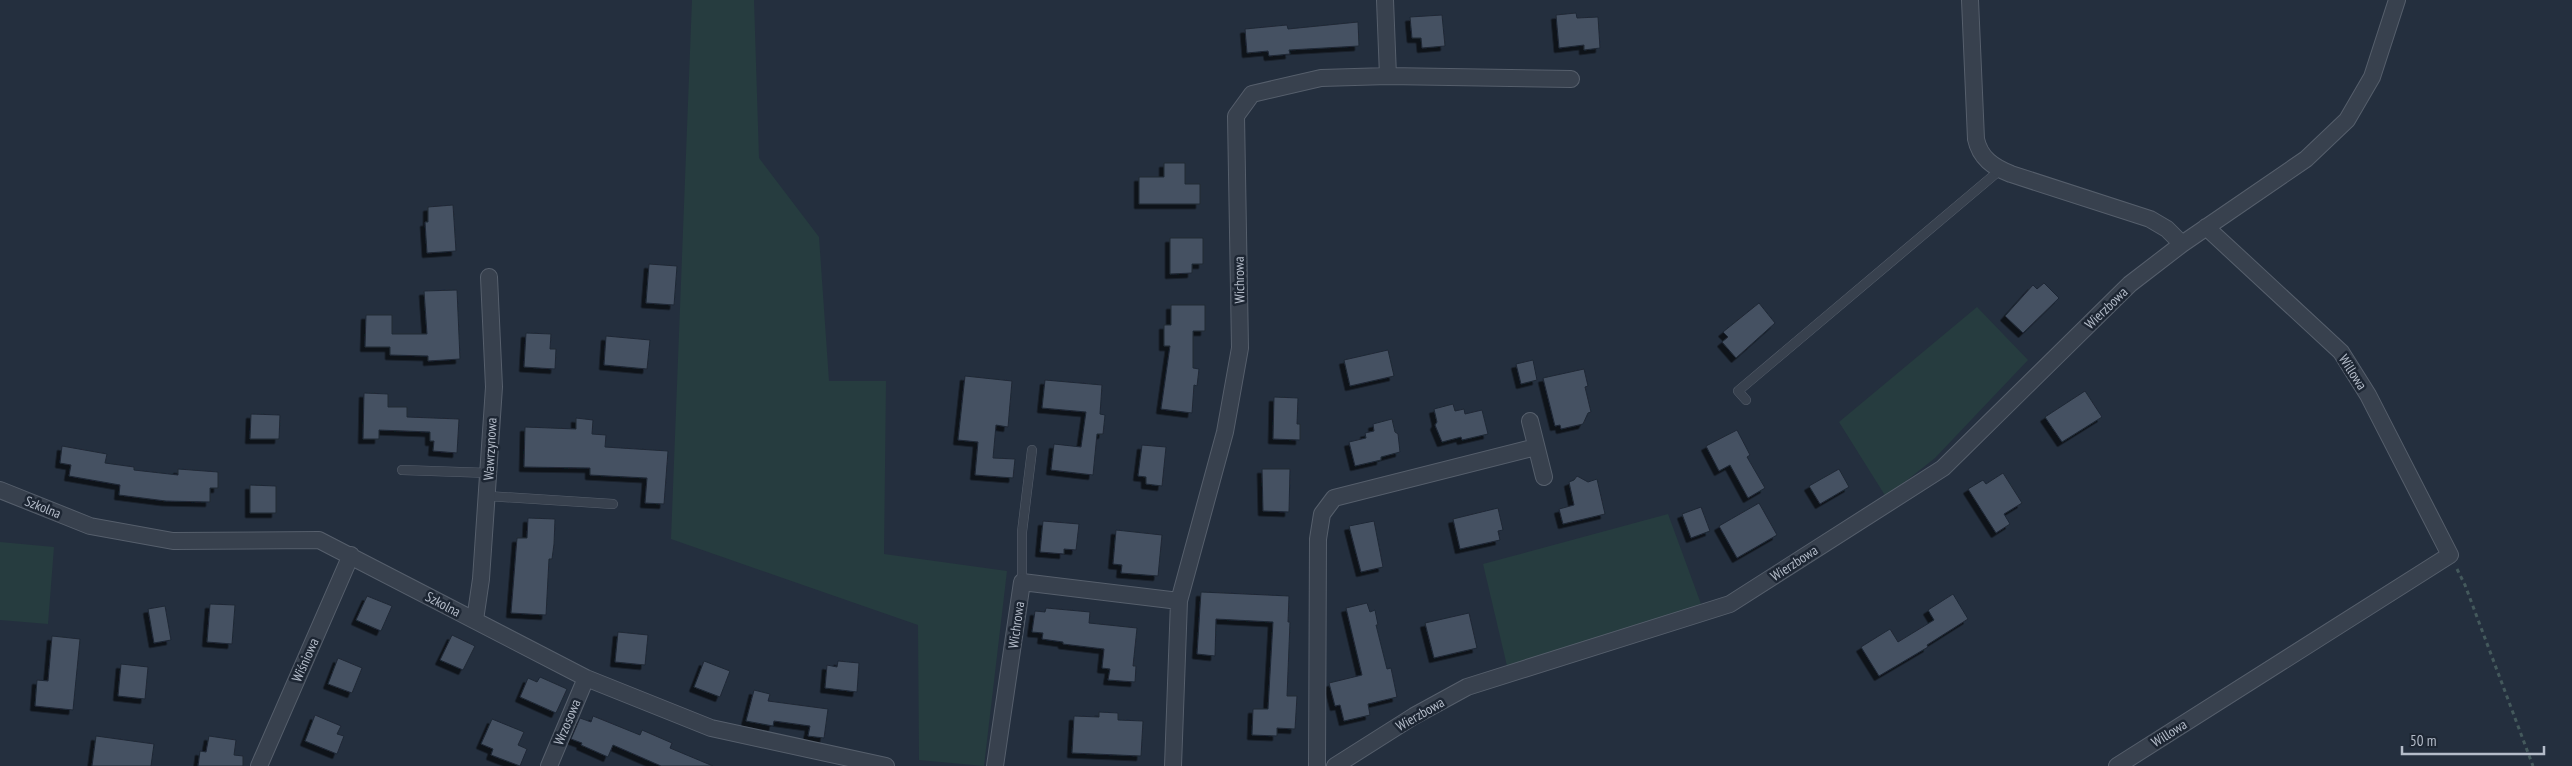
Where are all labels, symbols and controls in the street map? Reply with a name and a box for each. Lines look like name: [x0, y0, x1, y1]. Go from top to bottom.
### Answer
street label: Wichrowa: [1230, 256, 1248, 304]
street label: Wierzbowa: [2081, 283, 2131, 333]
street label: Willowa: [2335, 351, 2371, 393]
street label: Wawrzynowa: [479, 417, 501, 481]
street label: Szkolna: [22, 492, 64, 522]
street label: Wierzbowa: [1767, 541, 1821, 585]
street label: Szkolna: [422, 587, 464, 621]
street label: Wichrowa: [1004, 600, 1028, 650]
street label: Wiśniowa: [287, 635, 323, 685]
street label: Wierzbowa: [1393, 693, 1447, 735]
street label: Wrzosowa: [549, 696, 585, 748]
street label: Willowa: [2148, 715, 2190, 751]
scale bar: [2402, 724, 2544, 756]
text: 50 m: [2410, 731, 2436, 750]

